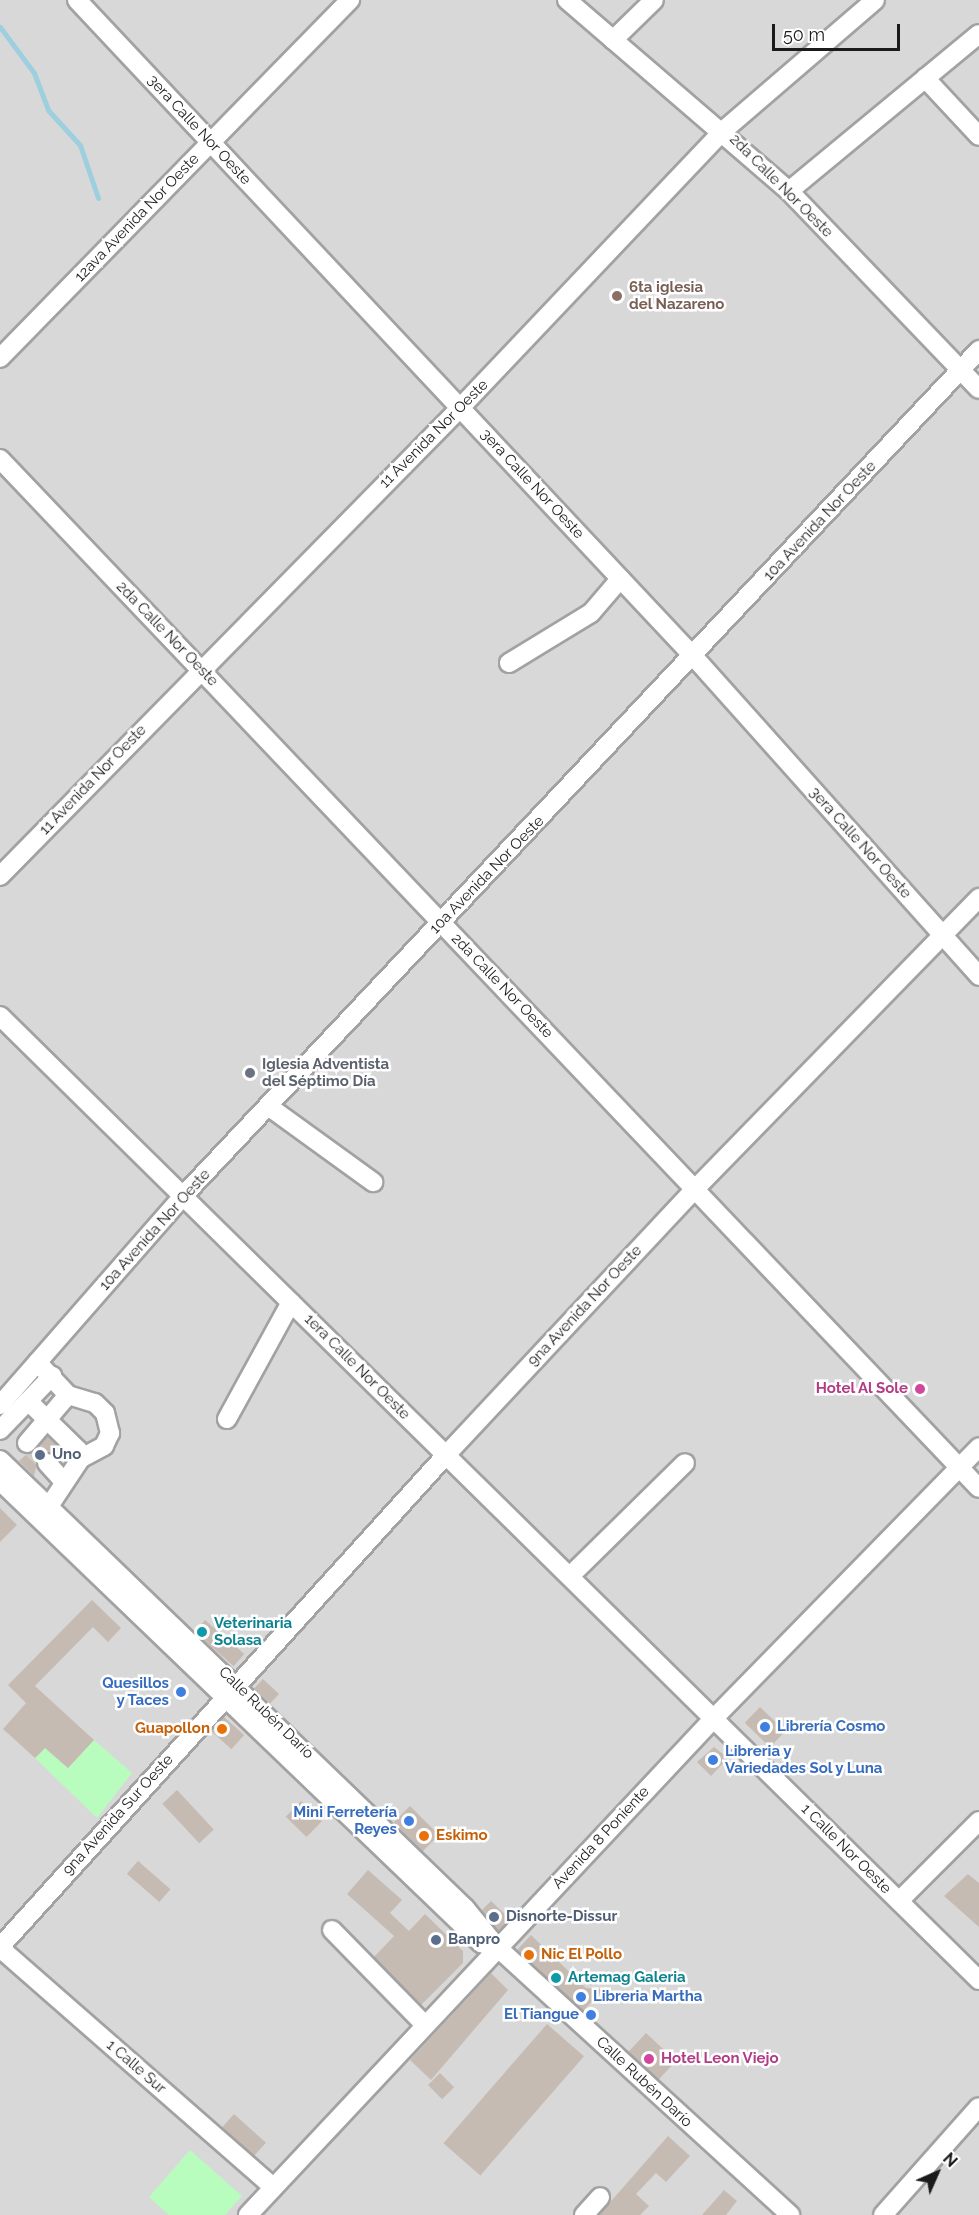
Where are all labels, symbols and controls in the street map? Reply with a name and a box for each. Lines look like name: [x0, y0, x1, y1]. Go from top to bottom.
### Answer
scale bar: [775, 12, 902, 50]
text: 50 m: [783, 24, 825, 45]
street label: 3era Calle Nor Oeste: [143, 71, 255, 189]
street label: 2da Calle Nor Oeste: [726, 131, 836, 241]
street label: 12ava Avenida Nor Oeste: [71, 150, 203, 286]
place label: 6ta iglesia del Nazareno: [629, 278, 725, 313]
marker: 6ta iglesia del Nazareno: [610, 289, 624, 303]
street label: 11 Avenida Nor Oeste: [376, 376, 492, 492]
street label: 3era Calle Nor Oeste: [476, 425, 588, 543]
street label: 10a Avenida Nor Oeste: [760, 457, 880, 585]
street label: 2da Calle Nor Oeste: [112, 578, 222, 690]
street label: 11 Avenida Nor Oeste: [36, 721, 150, 839]
street label: 3era Calle Nor Oeste: [805, 784, 915, 902]
street label: 10a Avenida Nor Oeste: [426, 812, 548, 938]
street label: 2da Calle Nor Oeste: [447, 930, 557, 1042]
place label: Iglesia Adventista del Séptimo Día: [262, 1055, 390, 1090]
marker: Iglesia Adventista del Séptimo Día: [243, 1066, 257, 1080]
street label: 10a Avenida Nor Oeste: [96, 1165, 214, 1295]
street label: 9na Avenida Nor Oeste: [524, 1242, 646, 1370]
street label: 1era Calle Nor Oeste: [300, 1310, 414, 1424]
place label: Hotel Al Sole: [815, 1380, 908, 1398]
marker: Hotel Al Sole: [913, 1382, 927, 1396]
place label: Uno: [52, 1446, 81, 1464]
marker: Uno: [33, 1448, 47, 1462]
place label: Veterinaria Solasa: [214, 1614, 292, 1649]
marker: Veterinaria Solasa: [195, 1625, 209, 1639]
street label: Calle Rubén Darío: [215, 1663, 317, 1763]
place label: Quesillos y Taces: [102, 1674, 169, 1709]
marker: Quesillos y Taces: [174, 1685, 188, 1699]
place label: Librería Cosmo: [777, 1718, 885, 1736]
place label: Guapollon: [135, 1720, 210, 1738]
marker: Librería Cosmo: [758, 1720, 772, 1734]
marker: Guapollon: [215, 1722, 229, 1736]
place label: Libreria y Variedades Sol y Luna: [725, 1742, 884, 1777]
street label: 9na Avenida Sur Oeste: [59, 1751, 177, 1879]
marker: Libreria y Variedades Sol y Luna: [706, 1753, 720, 1767]
street label: Avenida 8 Poniente: [549, 1783, 653, 1893]
street label: 1 Calle Nor Oeste: [797, 1800, 895, 1898]
place label: Mini Ferretería Reyes: [293, 1803, 397, 1838]
marker: Mini Ferretería Reyes: [402, 1814, 416, 1828]
place label: Eskimo: [436, 1827, 488, 1845]
marker: Eskimo: [417, 1829, 431, 1843]
place label: Disnorte-Dissur: [506, 1908, 617, 1926]
marker: Disnorte-Dissur: [487, 1910, 501, 1924]
place label: Banpro: [448, 1931, 500, 1949]
marker: Banpro: [429, 1933, 443, 1947]
place label: Nic El Pollo: [541, 1946, 623, 1964]
marker: Nic El Pollo: [522, 1948, 536, 1962]
place label: Artemag Galeria: [568, 1969, 686, 1987]
marker: Artemag Galeria: [549, 1971, 563, 1985]
place label: Libreria Martha: [593, 1988, 702, 2006]
marker: Libreria Martha: [574, 1990, 588, 2004]
place label: El Tiangue: [503, 2006, 579, 2024]
marker: El Tiangue: [584, 2008, 598, 2022]
street label: Calle Rubén Darío: [592, 2033, 696, 2131]
street label: 1 Calle Sur: [103, 2036, 169, 2098]
place label: Hotel Leon Viejo: [661, 2050, 779, 2068]
marker: Hotel Leon Viejo: [642, 2052, 656, 2066]
north arrow: [907, 2143, 967, 2203]
text: N: [939, 2149, 961, 2171]

